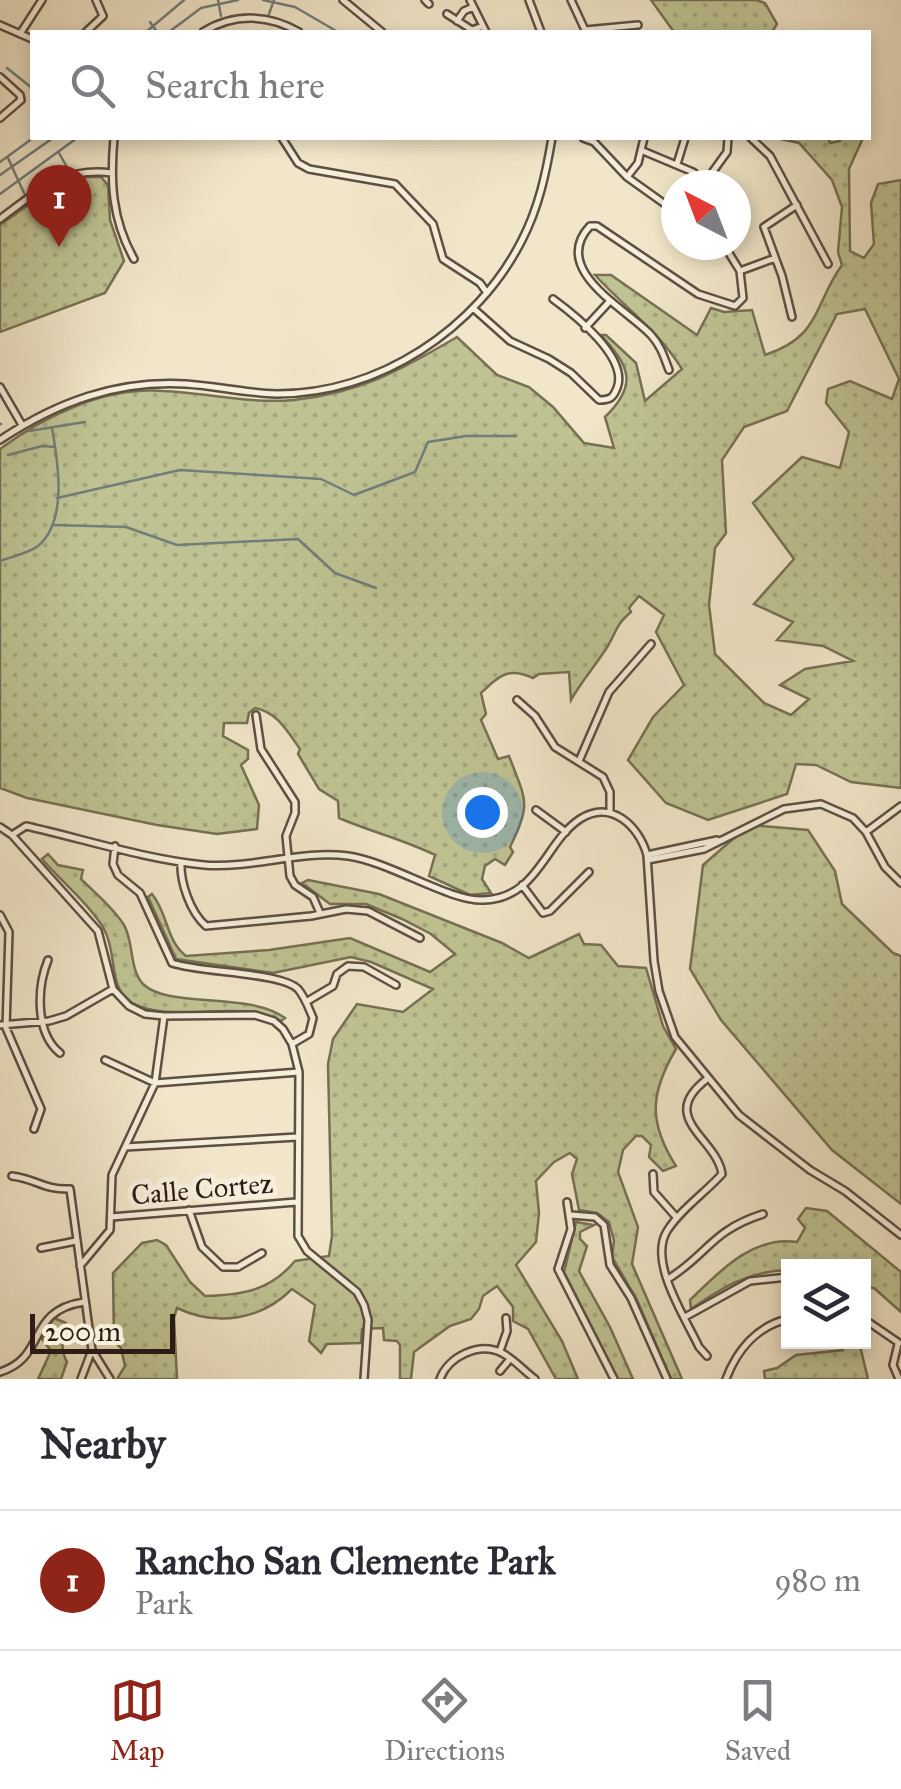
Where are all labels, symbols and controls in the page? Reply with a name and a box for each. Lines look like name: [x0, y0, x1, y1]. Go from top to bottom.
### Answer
search box: [30, 30, 871, 140]
icon: search: [65, 58, 120, 113]
text: Search here: [145, 62, 325, 108]
pin: 1: [27, 164, 92, 247]
north arrow: [661, 170, 751, 260]
your location: [457, 787, 508, 838]
street label: Calle Cortez: [130, 1165, 274, 1213]
map controls: [781, 1259, 871, 1349]
button: layers: [781, 1259, 871, 1349]
scale bar: [30, 1309, 175, 1354]
text: 200 m: [45, 1314, 121, 1349]
text: Nearby: [40, 1418, 165, 1470]
text: Rancho San Clemente Park: [135, 1538, 556, 1584]
text: 1: [66, 1561, 79, 1600]
text: 980 m: [774, 1561, 861, 1600]
text: Park: [135, 1584, 193, 1623]
tab: Map: [110, 1673, 165, 1768]
tab: Directions: [384, 1673, 505, 1768]
tab: Saved: [725, 1673, 791, 1768]

